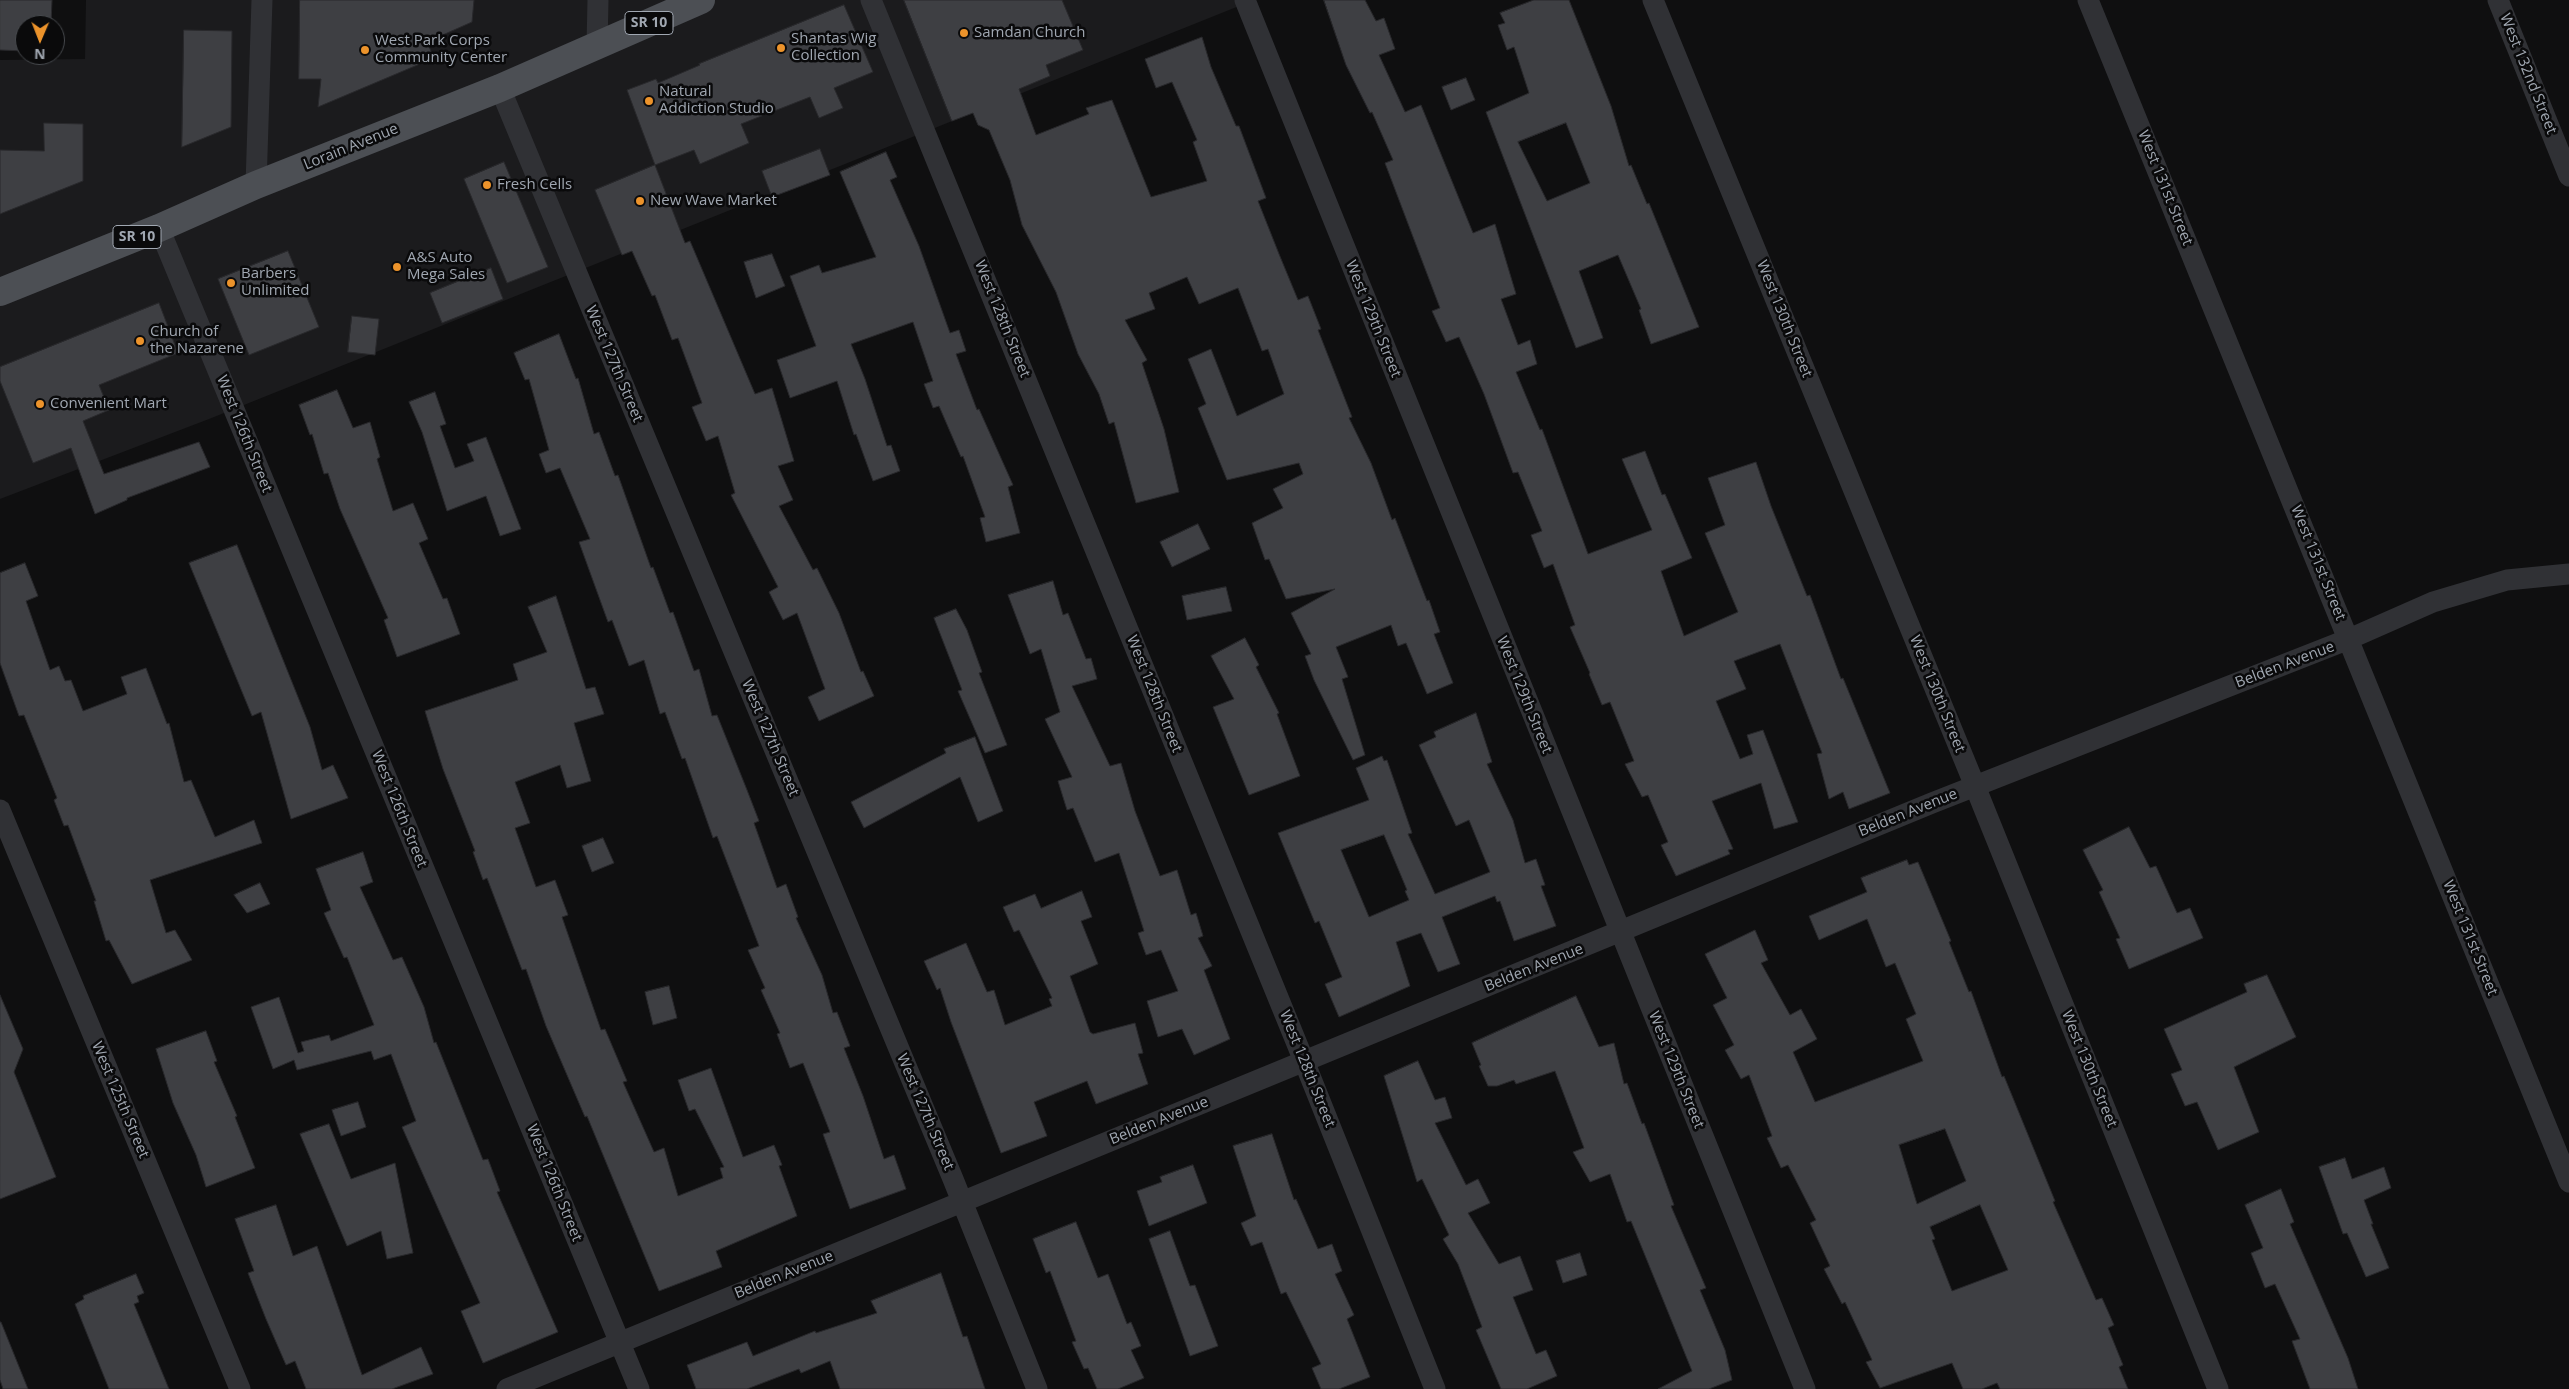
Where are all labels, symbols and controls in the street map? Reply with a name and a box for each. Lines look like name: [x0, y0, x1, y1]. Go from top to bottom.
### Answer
street label: West 132nd Street: [2496, 11, 2560, 137]
road number: SR 10: [625, 12, 673, 34]
north arrow: [15, 15, 65, 65]
place label: Samdan Church: [974, 24, 1085, 42]
marker: Samdan Church: [958, 27, 970, 39]
place label: Shantas Wig Collection: [791, 30, 876, 65]
place label: West Park Corps Community Center: [375, 32, 507, 67]
marker: Shantas Wig Collection: [775, 42, 787, 54]
marker: West Park Corps Community Center: [359, 44, 371, 56]
text: N: [34, 45, 46, 64]
place label: Natural Addiction Studio: [659, 83, 774, 118]
marker: Natural Addiction Studio: [643, 95, 655, 107]
street label: Lorain Avenue: [301, 120, 401, 174]
street label: West 131st Street: [2134, 128, 2196, 248]
place label: Fresh Cells: [497, 176, 572, 194]
marker: Fresh Cells: [481, 179, 493, 191]
place label: New Wave Market: [650, 192, 777, 210]
marker: New Wave Market: [634, 195, 646, 207]
road number: SR 10: [113, 226, 161, 248]
place label: A&S Auto Mega Sales: [407, 249, 485, 284]
street label: West 128th Street: [970, 258, 1034, 380]
street label: West 129th Street: [1341, 258, 1405, 380]
street label: West 130th Street: [1752, 258, 1816, 380]
marker: A&S Auto Mega Sales: [391, 261, 403, 273]
place label: Barbers Unlimited: [241, 265, 309, 300]
marker: Barbers Unlimited: [225, 277, 237, 289]
street label: West 127th Street: [581, 303, 647, 425]
place label: Church of the Nazarene: [150, 323, 244, 358]
marker: Church of the Nazarene: [134, 335, 146, 347]
street label: West 126th Street: [212, 373, 276, 495]
place label: Convenient Mart: [50, 395, 167, 413]
marker: Convenient Mart: [34, 398, 46, 410]
street label: West 131st Street: [2287, 503, 2349, 623]
street label: West 128th Street: [1122, 633, 1186, 755]
street label: West 130th Street: [1905, 633, 1969, 755]
street label: West 129th Street: [1492, 634, 1556, 756]
street label: Belden Avenue: [2233, 638, 2337, 692]
street label: West 127th Street: [737, 677, 803, 799]
street label: West 126th Street: [367, 748, 431, 870]
street label: Belden Avenue: [1856, 785, 1960, 841]
street label: West 131st Street: [2439, 878, 2501, 998]
street label: Belden Avenue: [1482, 940, 1586, 996]
street label: West 128th Street: [1275, 1008, 1339, 1130]
street label: West 130th Street: [2057, 1008, 2121, 1130]
street label: West 129th Street: [1644, 1009, 1708, 1131]
street label: West 125th Street: [87, 1039, 153, 1161]
street label: West 127th Street: [892, 1051, 958, 1173]
street label: Belden Avenue: [1107, 1093, 1211, 1149]
street label: West 126th Street: [522, 1122, 586, 1244]
street label: Belden Avenue: [732, 1247, 836, 1303]

